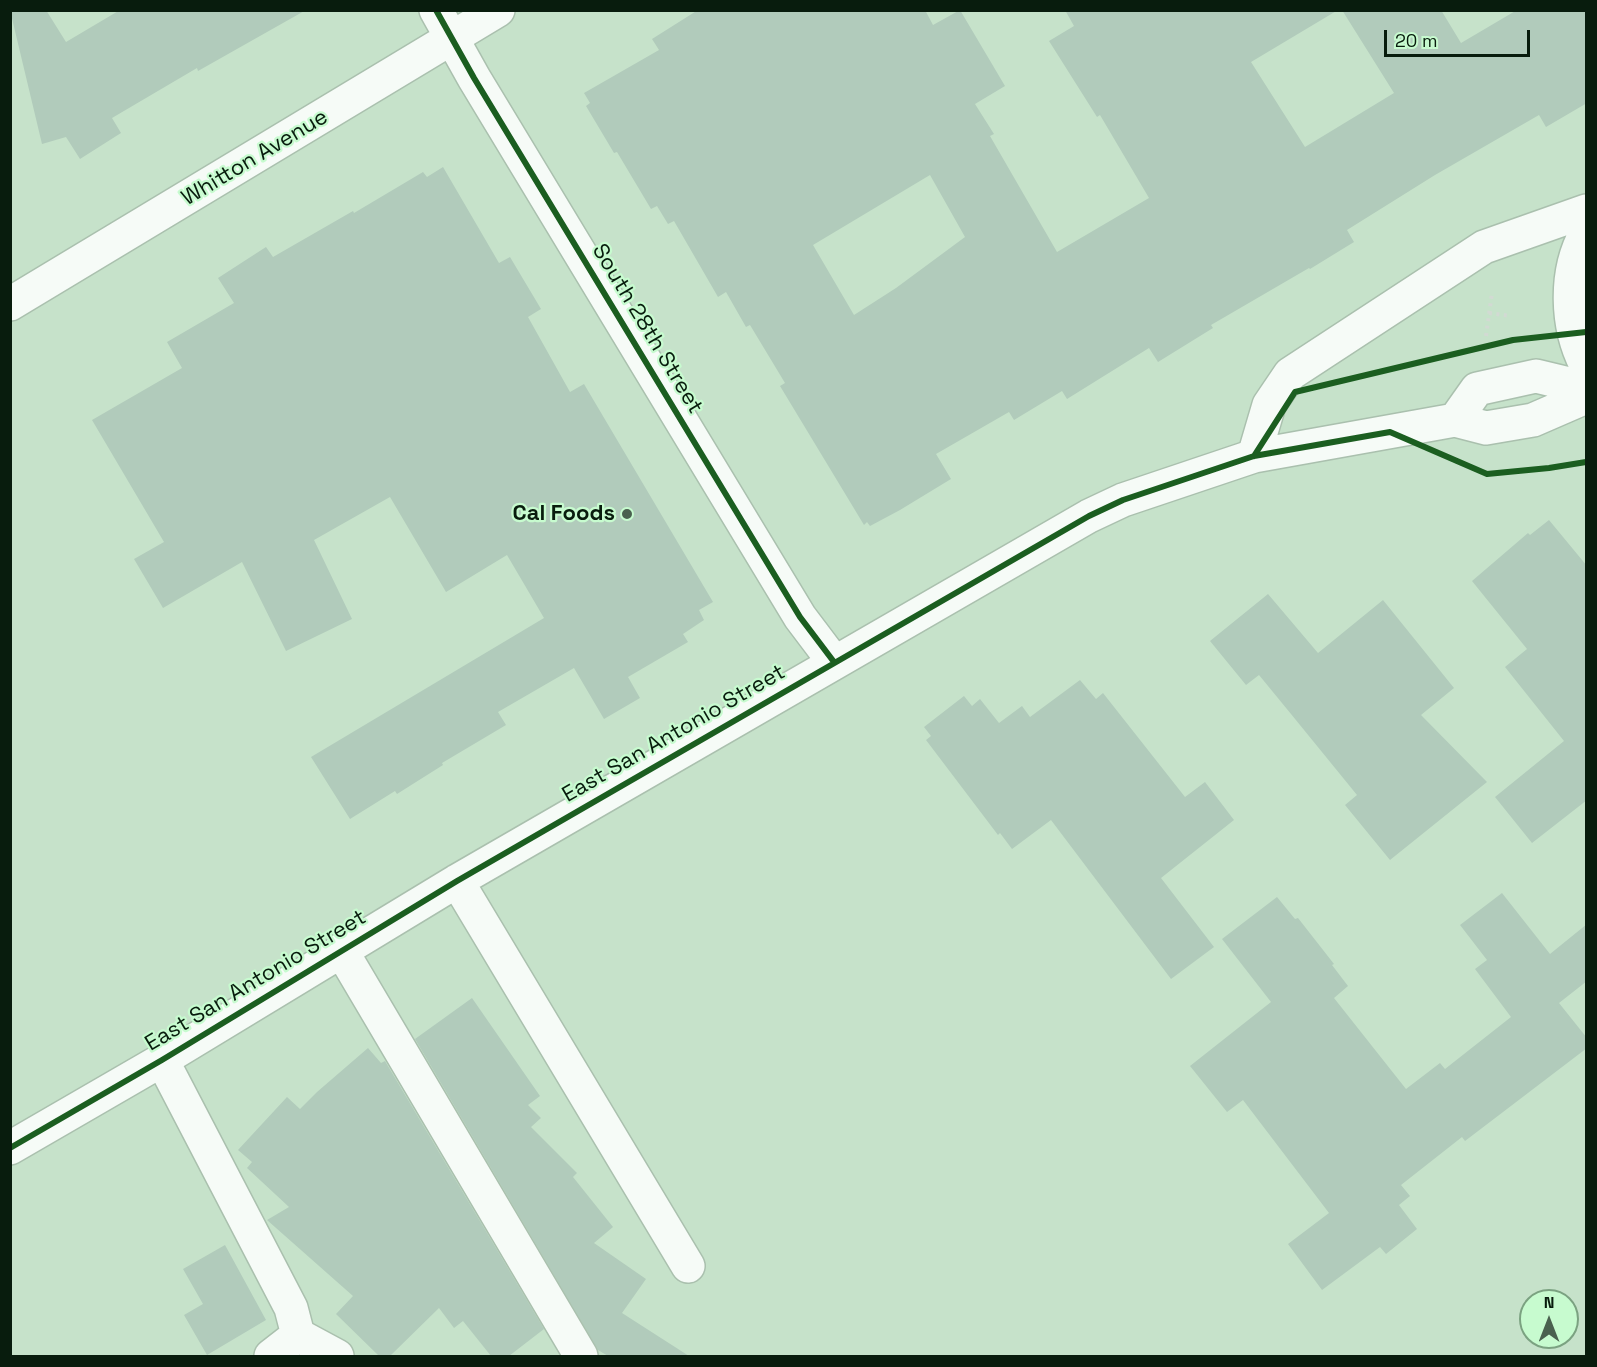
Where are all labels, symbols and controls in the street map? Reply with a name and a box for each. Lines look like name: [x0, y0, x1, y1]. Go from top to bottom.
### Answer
scale bar: [1387, 18, 1532, 56]
text: 20 m: [1395, 29, 1438, 52]
street label: Whitton Avenue: [177, 104, 333, 212]
street label: South 28th Street: [586, 239, 708, 419]
place label: Cal Foods: [513, 501, 615, 527]
marker: Cal Foods: [620, 507, 634, 521]
street label: East San Antonio Street: [558, 659, 790, 809]
street label: East San Antonio Street: [141, 905, 371, 1057]
north arrow: [1519, 1289, 1579, 1349]
text: N: [1544, 1292, 1554, 1313]

